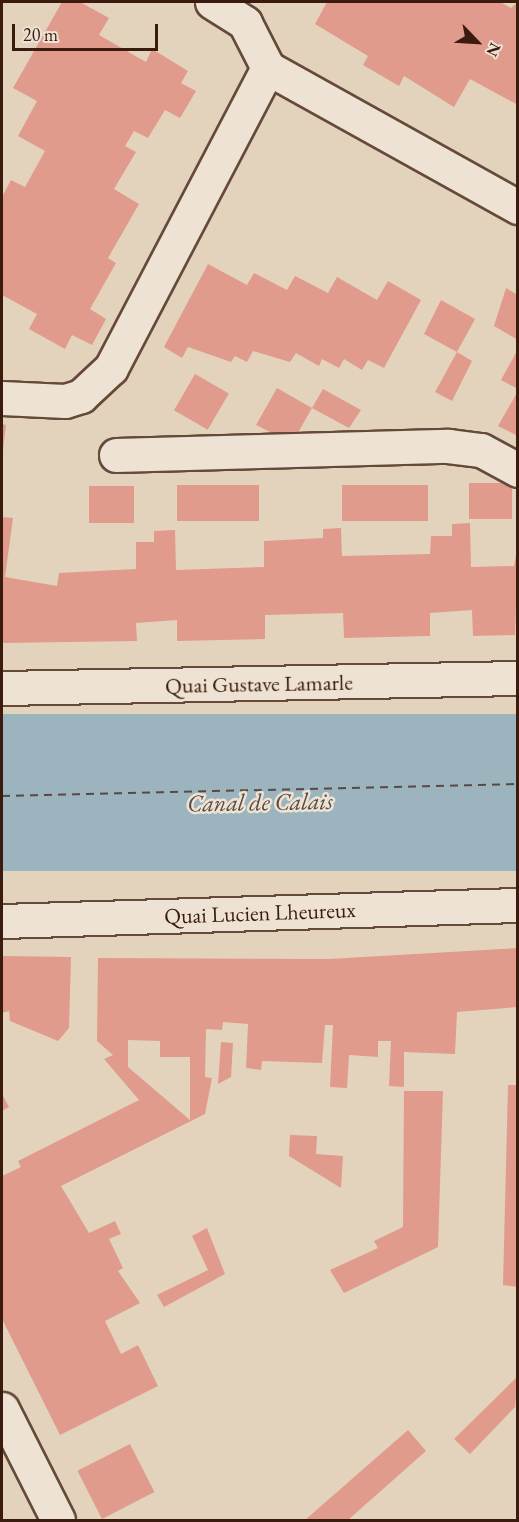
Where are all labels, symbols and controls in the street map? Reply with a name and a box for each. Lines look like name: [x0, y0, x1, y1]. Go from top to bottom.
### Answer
scale bar: [15, 12, 160, 50]
north arrow: [447, 12, 507, 72]
text: 20 m: [23, 23, 58, 46]
text: N: [482, 40, 506, 60]
street label: Quai Gustave Lamarle: [165, 669, 353, 699]
water label: Canal de Calais: [187, 786, 333, 818]
street label: Quai Lucien Lheureux: [164, 896, 356, 930]

